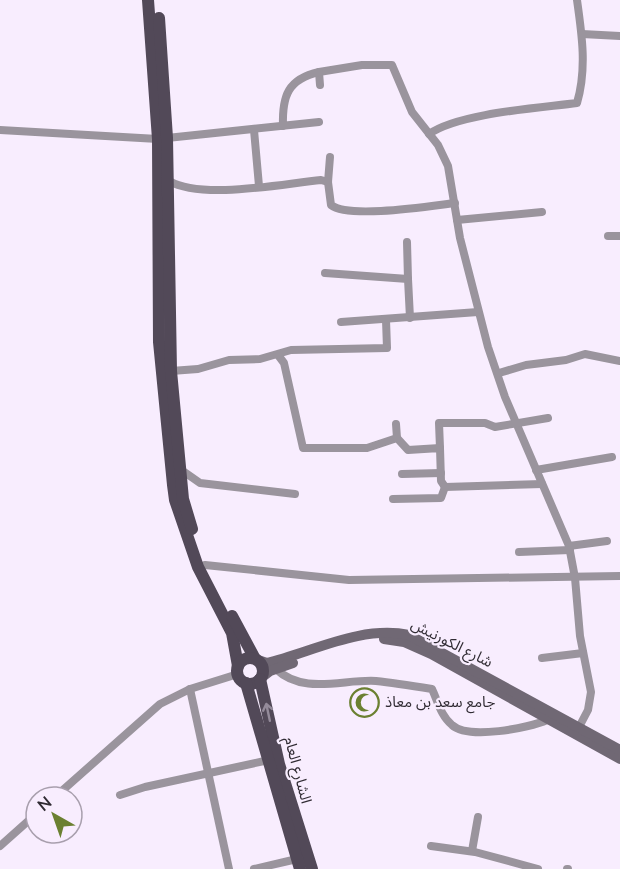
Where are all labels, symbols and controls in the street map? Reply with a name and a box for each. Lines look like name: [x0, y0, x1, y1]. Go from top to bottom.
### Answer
street label: شارع الكورنيش: [407, 614, 496, 674]
mosque icon: جامع سعد بن معاذ: [348, 686, 380, 718]
place label: جامع سعد بن معاذ: [385, 692, 495, 714]
one-way arrow: [262, 702, 273, 722]
street label: الشارع العام: [278, 734, 317, 806]
north arrow: [24, 785, 84, 845]
text: N: [33, 792, 55, 814]

